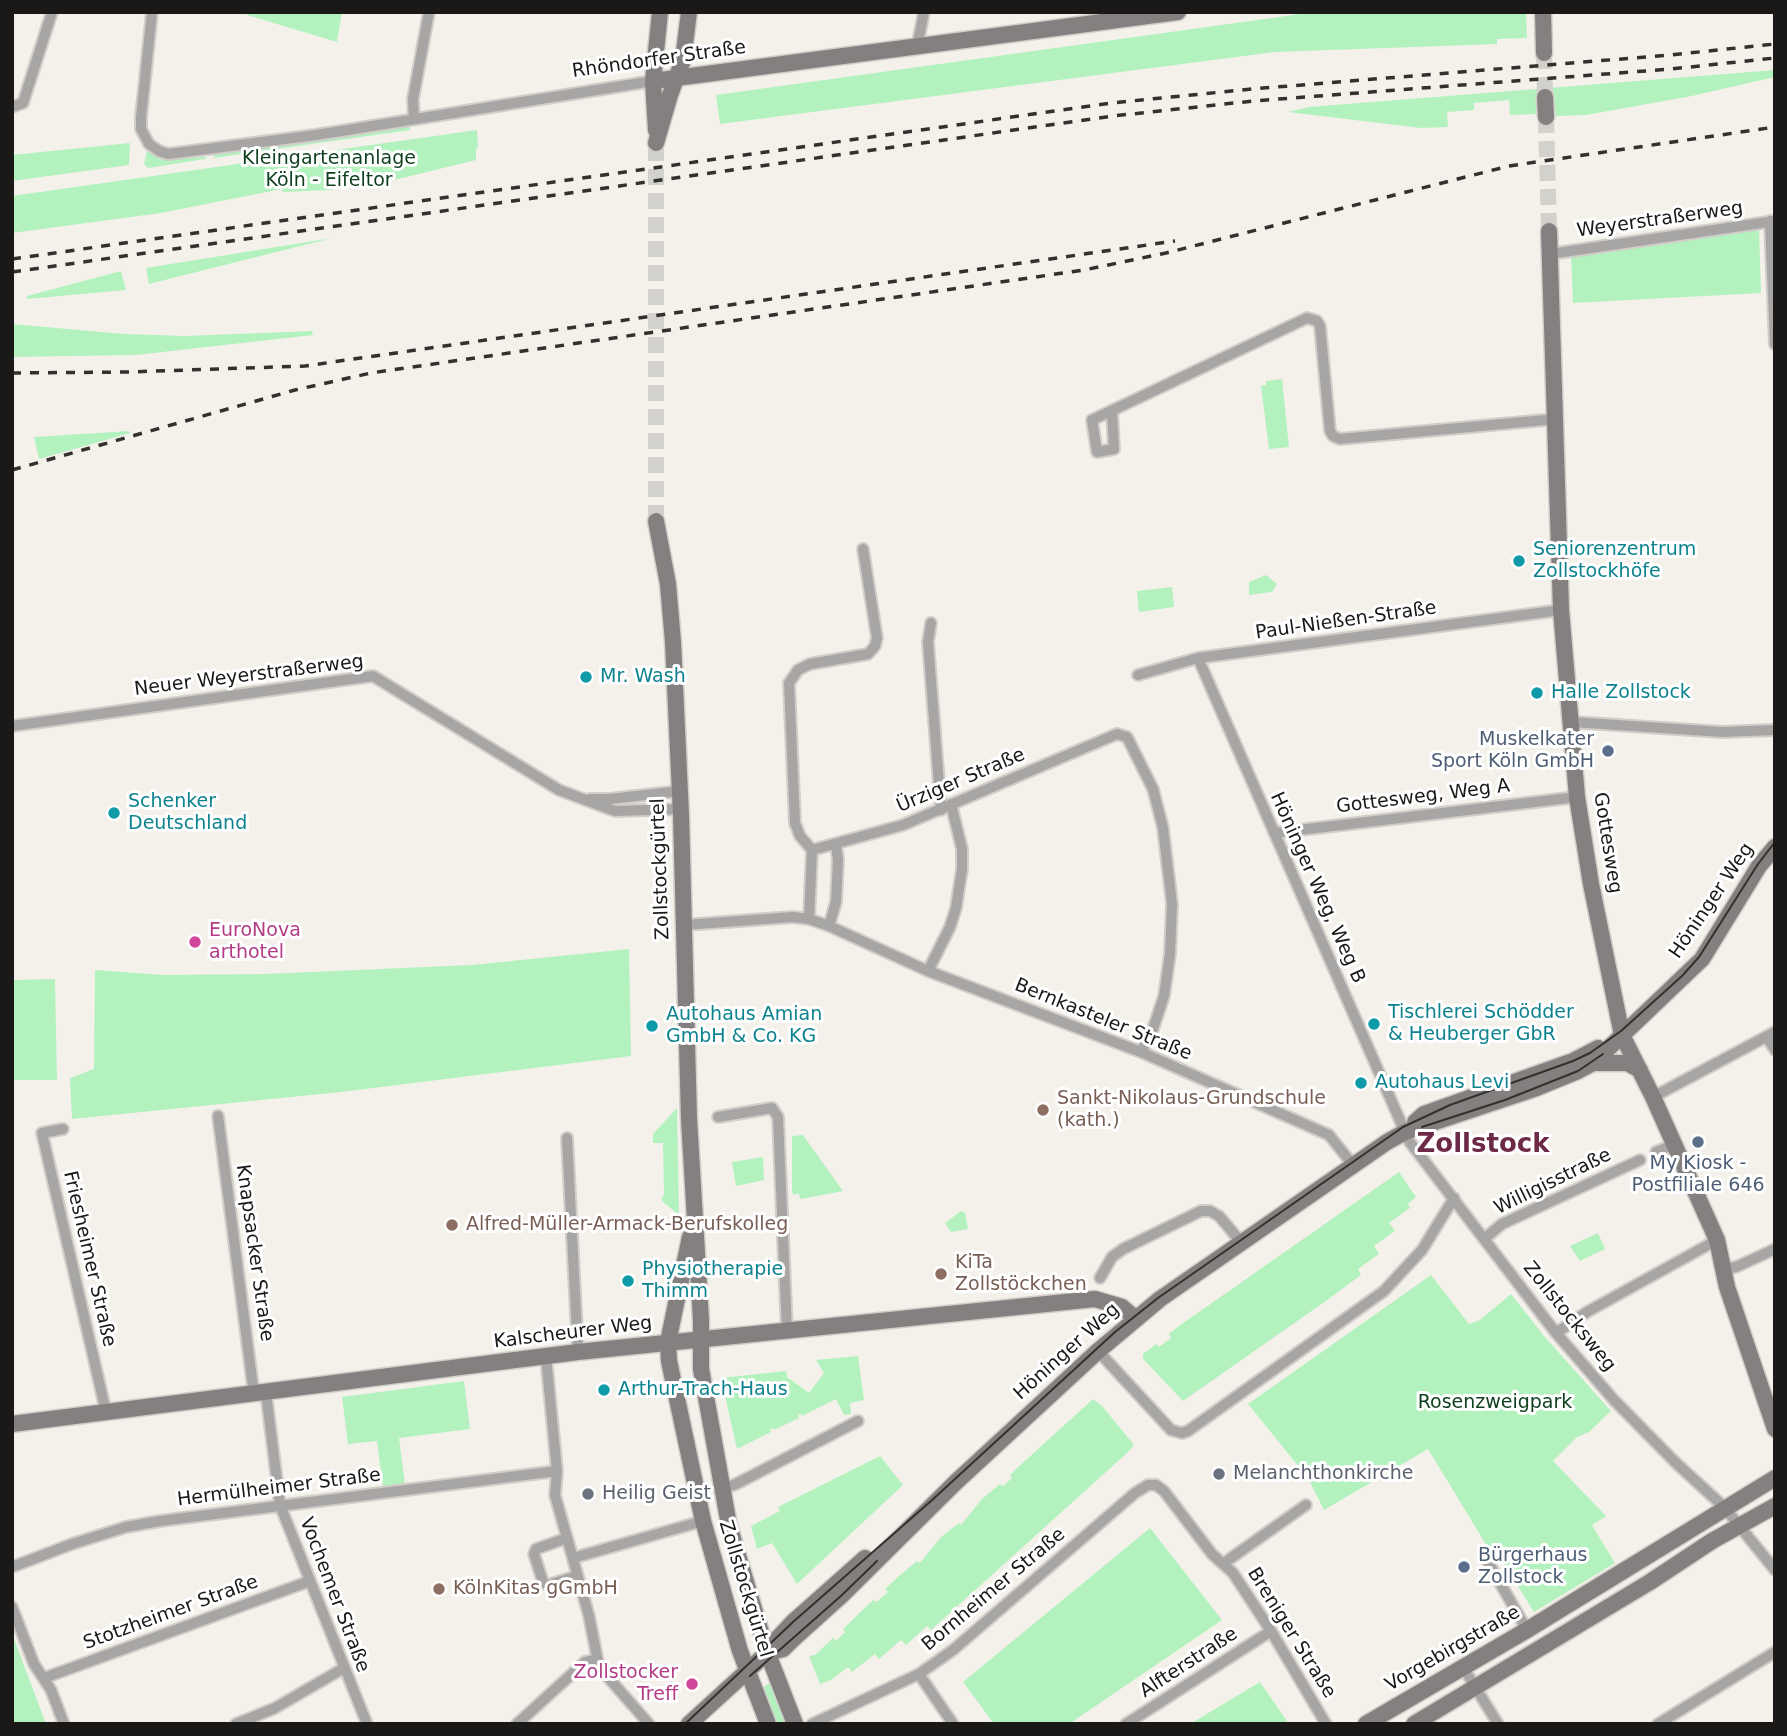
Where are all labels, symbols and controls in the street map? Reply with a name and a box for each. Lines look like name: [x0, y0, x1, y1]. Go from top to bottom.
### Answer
street label: Rhöndorfer Straße: [571, 37, 747, 83]
park label: Kleingartenanlage Köln - Eifeltor: [242, 148, 416, 192]
street label: Weyerstraßerweg: [1575, 197, 1745, 243]
place label: Seniorenzentrum Zollstockhöfe: [1533, 539, 1696, 583]
marker: Seniorenzentrum Zollstockhöfe: [1511, 553, 1527, 569]
street label: Paul-Nießen-Straße: [1254, 597, 1438, 645]
street label: Neuer Weyerstraßerweg: [133, 651, 365, 701]
place label: Mr. Wash: [600, 666, 686, 688]
marker: Mr. Wash: [578, 669, 594, 685]
place label: Halle Zollstock: [1551, 682, 1691, 704]
marker: Halle Zollstock: [1529, 685, 1545, 701]
place label: Muskelkater Sport Köln GmbH: [1431, 729, 1594, 773]
marker: Muskelkater Sport Köln GmbH: [1600, 743, 1616, 759]
street label: Ürziger Straße: [893, 744, 1029, 818]
street label: Gottesweg, Weg A: [1335, 775, 1511, 819]
street label: Höninger Weg, Weg B: [1265, 789, 1369, 987]
place label: Schenker Deutschland: [128, 791, 247, 835]
street label: Gottesweg: [1588, 791, 1626, 895]
street label: Zollstockgürtel: [647, 798, 675, 940]
marker: Schenker Deutschland: [106, 805, 122, 821]
street label: Höninger Weg: [1665, 839, 1759, 963]
place label: EuroNova arthotel: [209, 920, 301, 964]
marker: EuroNova arthotel: [187, 934, 203, 950]
street label: Bernkasteler Straße: [1011, 974, 1195, 1066]
place label: Tischlerei Schödder & Heuberger GbR: [1388, 1002, 1574, 1046]
place label: Autohaus Amian GmbH & Co. KG: [666, 1004, 822, 1048]
marker: Tischlerei Schödder & Heuberger GbR: [1366, 1016, 1382, 1032]
marker: Autohaus Amian GmbH & Co. KG: [644, 1018, 660, 1034]
place label: Autohaus Levi: [1375, 1072, 1509, 1094]
marker: Autohaus Levi: [1353, 1075, 1369, 1091]
place label: Sankt-Nikolaus-Grundschule (kath.): [1057, 1088, 1326, 1132]
marker: Sankt-Nikolaus-Grundschule (kath.): [1035, 1102, 1051, 1118]
district label: Zollstock: [1416, 1129, 1550, 1161]
marker: My Kiosk - Postfiliale 646: [1690, 1134, 1706, 1150]
street label: Willigisstraße: [1491, 1144, 1615, 1220]
place label: My Kiosk - Postfiliale 646: [1631, 1153, 1765, 1197]
street label: Knapsacker Straße: [230, 1163, 278, 1343]
street label: Friesheimer Straße: [58, 1169, 120, 1349]
place label: Alfred-Müller-Armack-Berufskolleg: [466, 1214, 788, 1236]
marker: Alfred-Müller-Armack-Berufskolleg: [444, 1217, 460, 1233]
place label: KiTa Zollstöckchen: [955, 1252, 1087, 1296]
street label: Zollstocksweg: [1518, 1257, 1620, 1377]
place label: Physiotherapie Thimm: [642, 1259, 783, 1303]
marker: KiTa Zollstöckchen: [933, 1266, 949, 1282]
marker: Physiotherapie Thimm: [620, 1273, 636, 1289]
street label: Höninger Weg: [1009, 1299, 1125, 1405]
street label: Kalscheurer Weg: [492, 1312, 654, 1354]
place label: Arthur-Trach-Haus: [618, 1379, 788, 1401]
marker: Arthur-Trach-Haus: [596, 1382, 612, 1398]
park label: Rosenzweigpark: [1418, 1392, 1572, 1414]
place label: Melanchthonkirche: [1233, 1463, 1414, 1485]
street label: Hermülheimer Straße: [176, 1464, 382, 1512]
marker: Melanchthonkirche: [1211, 1466, 1227, 1482]
place label: Heilig Geist: [602, 1483, 711, 1505]
marker: Heilig Geist: [580, 1486, 596, 1502]
street label: Vochemer Straße: [294, 1514, 374, 1676]
street label: Zollstockgürtel: [713, 1518, 777, 1660]
street label: Bornheimer Straße: [918, 1523, 1070, 1657]
place label: Bürgerhaus Zollstock: [1478, 1545, 1587, 1589]
marker: Bürgerhaus Zollstock: [1456, 1559, 1472, 1575]
street label: Breniger Straße: [1242, 1563, 1340, 1703]
street label: Stotzheimer Straße: [81, 1571, 261, 1655]
place label: KölnKitas gGmbH: [453, 1578, 618, 1600]
marker: KölnKitas gGmbH: [431, 1581, 447, 1597]
street label: Vorgebirgstraße: [1382, 1601, 1524, 1697]
street label: Alfterstraße: [1136, 1623, 1242, 1703]
place label: Zollstocker Treff: [574, 1662, 678, 1706]
marker: Zollstocker Treff: [684, 1676, 700, 1692]

